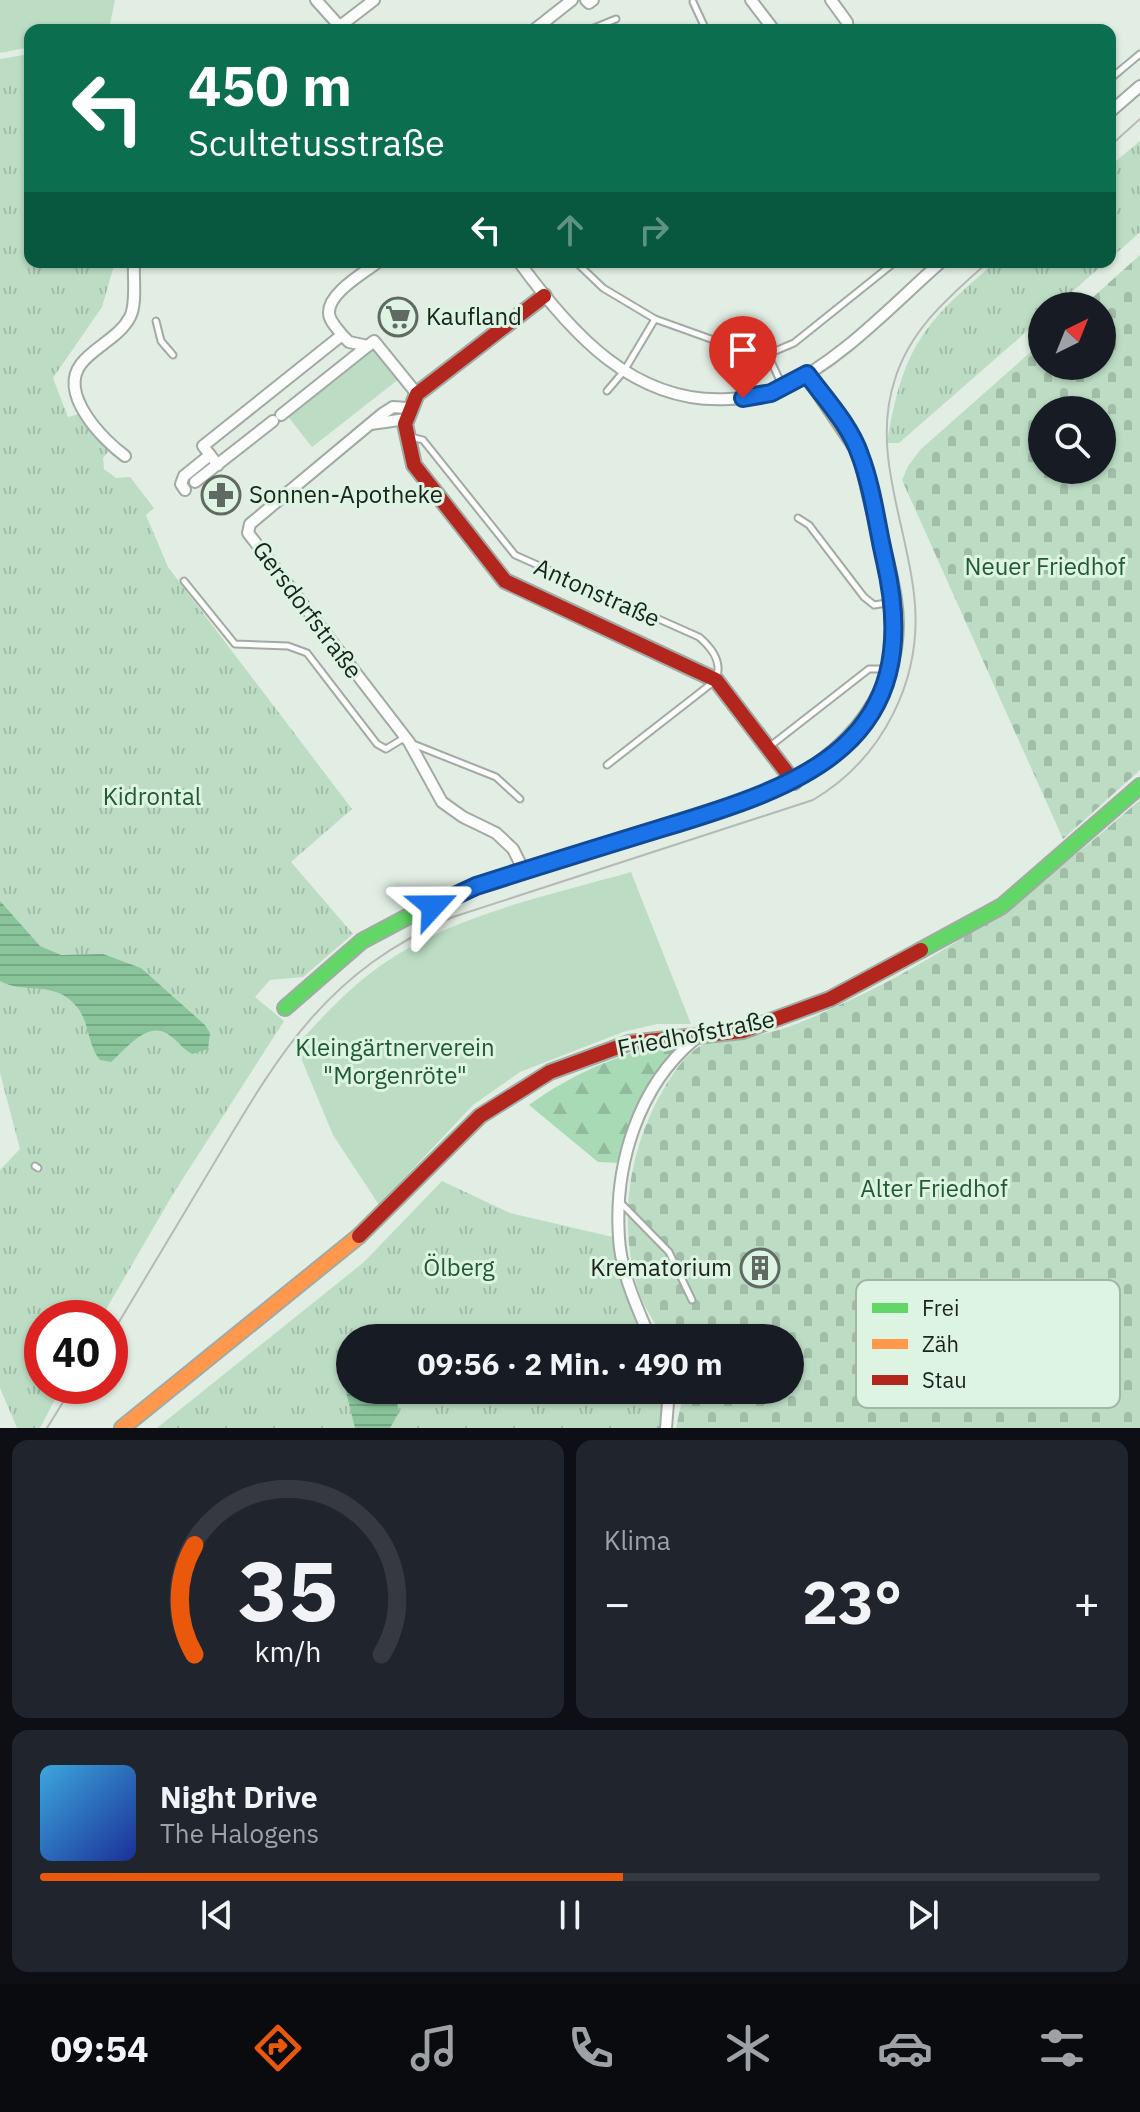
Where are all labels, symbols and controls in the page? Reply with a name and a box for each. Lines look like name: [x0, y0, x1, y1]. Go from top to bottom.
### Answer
text: 450 m: [188, 49, 352, 121]
icon: left: [56, 56, 160, 160]
text: Scultetusstraße: [188, 119, 445, 166]
icon: left: [464, 208, 508, 252]
icon: ahead: [548, 208, 592, 252]
icon: right: [632, 208, 676, 252]
north arrow: [1028, 292, 1116, 380]
map controls: [1028, 292, 1116, 484]
supermarket icon: Kaufland: [377, 296, 419, 338]
place label: Kaufland: [426, 300, 522, 332]
pin: [709, 316, 777, 398]
icon: arrive: [721, 328, 765, 372]
button: search: [1028, 396, 1116, 484]
pharmacy icon: Sonnen-Apotheke: [200, 474, 242, 516]
place label: Sonnen-Apotheke: [249, 478, 443, 510]
street label: Gersdorfstraße: [246, 534, 370, 685]
street label: Antonstraße: [529, 550, 665, 634]
park label: Neuer Friedhof: [965, 550, 1126, 582]
park label: Kidrontal: [103, 780, 201, 812]
position arrow: [391, 864, 475, 948]
street label: Friedhofstraße: [614, 1002, 777, 1064]
park label: Kleingärtnerverein "Morgenröte": [295, 1031, 495, 1091]
park label: Alter Friedhof: [860, 1172, 1008, 1204]
building icon: Krematorium: [739, 1247, 781, 1289]
park label: Ölberg: [423, 1251, 495, 1283]
place label: Krematorium: [590, 1251, 732, 1283]
legend: [856, 1280, 1120, 1408]
text: Frei: [922, 1293, 959, 1322]
speed limit sign: 40: [24, 1300, 128, 1404]
text: Zäh: [922, 1329, 959, 1358]
text: 09:56 · 2 Min. · 490 m: [417, 1344, 723, 1383]
text: Stau: [922, 1365, 967, 1394]
text: Klima: [604, 1523, 671, 1557]
text: 35: [238, 1536, 338, 1644]
text: 23°: [802, 1562, 902, 1641]
text: −: [604, 1574, 630, 1631]
text: +: [1074, 1574, 1100, 1631]
text: km/h: [254, 1633, 322, 1670]
text: Night Drive: [160, 1777, 318, 1816]
text: The Halogens: [160, 1816, 319, 1850]
icon: previous: [195, 1893, 239, 1937]
icon: pause: [548, 1893, 592, 1937]
icon: next: [901, 1893, 945, 1937]
icon: directions: [250, 2020, 306, 2076]
icon: music: [406, 2020, 462, 2076]
icon: phone: [563, 2020, 619, 2076]
icon: climate: [720, 2020, 776, 2076]
icon: car: [877, 2020, 933, 2076]
icon: filters: [1034, 2020, 1090, 2076]
text: 09:54: [50, 2025, 149, 2072]

